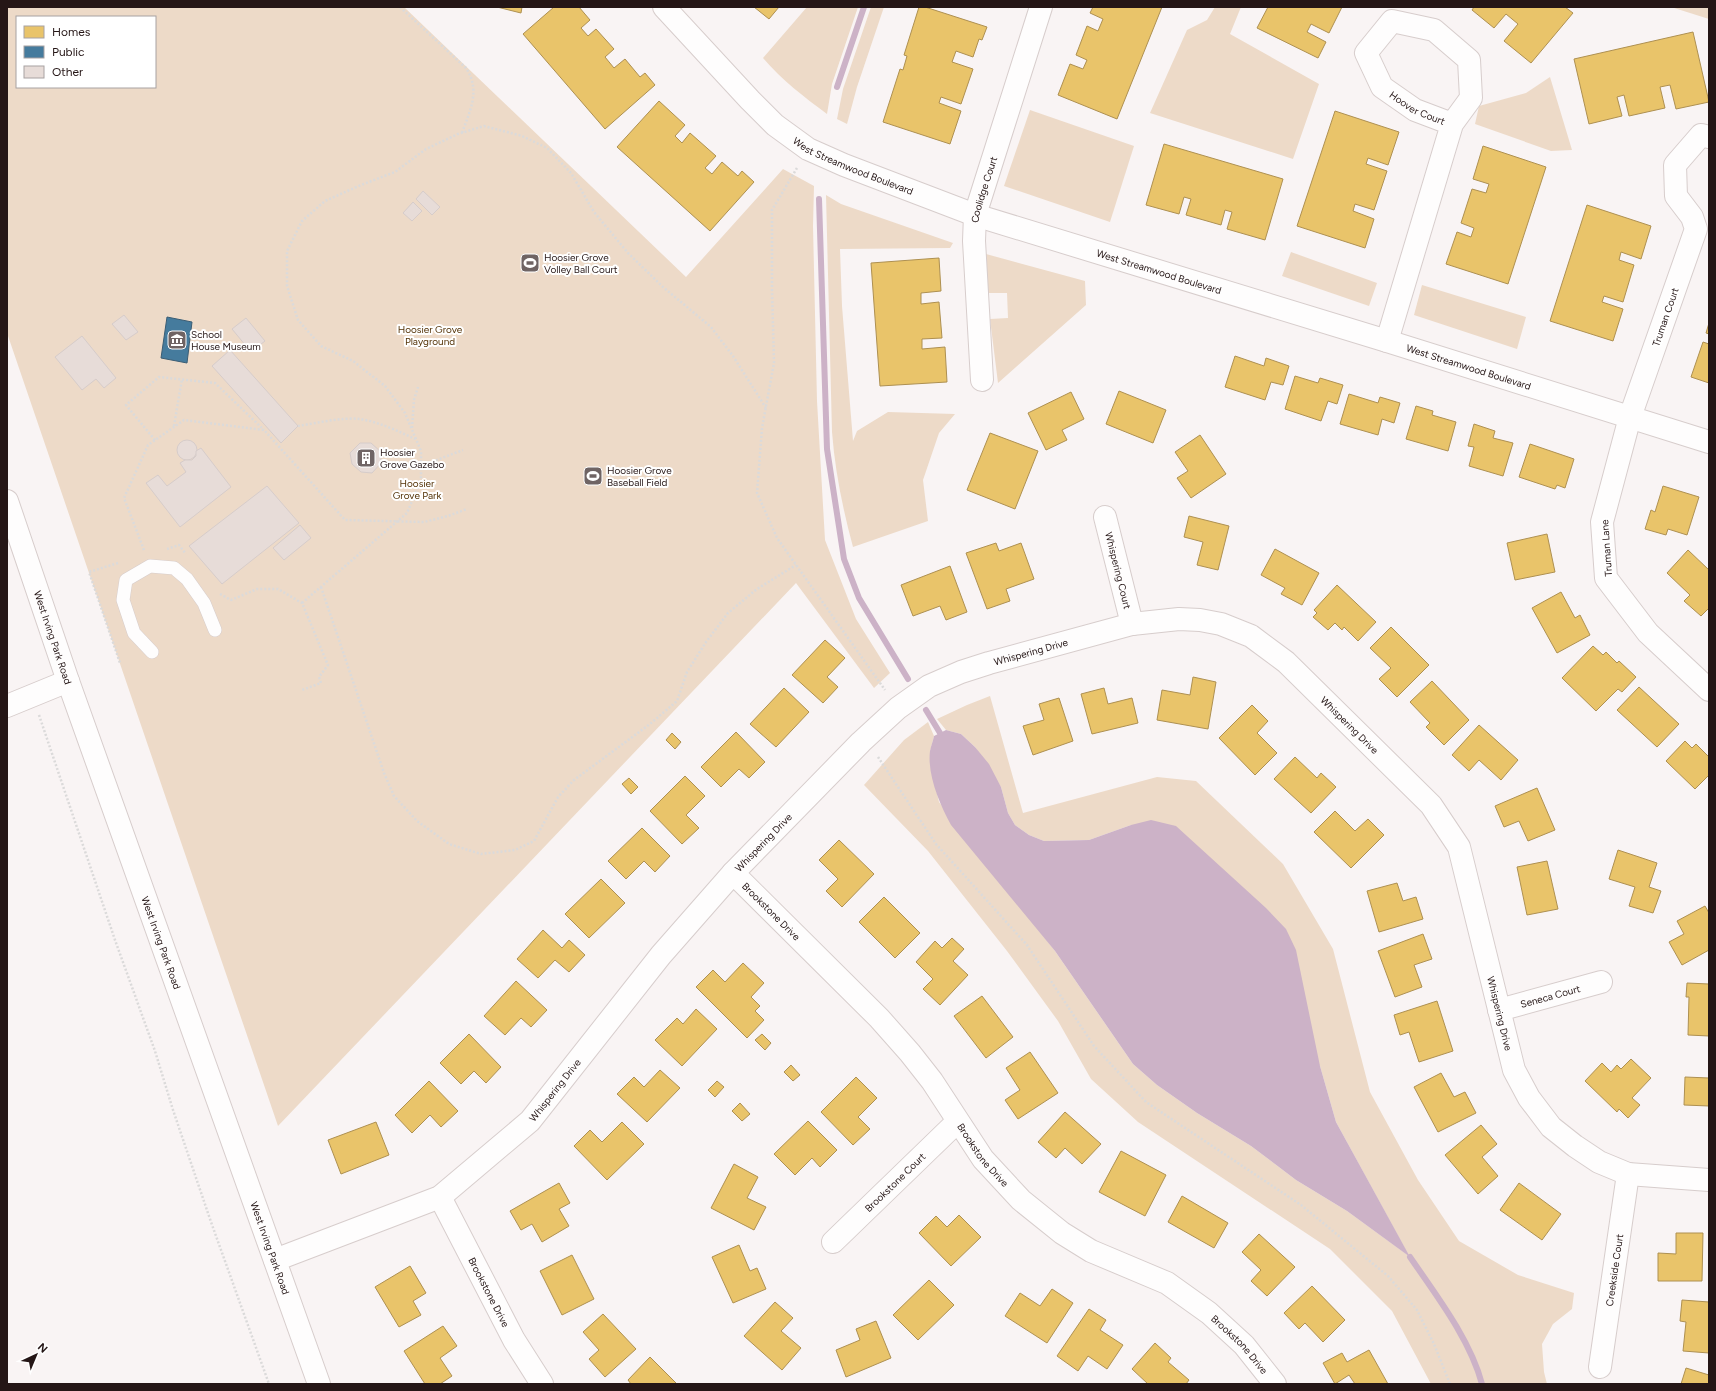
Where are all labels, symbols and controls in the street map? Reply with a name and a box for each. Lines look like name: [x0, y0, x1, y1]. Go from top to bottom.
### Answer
legend: [16, 16, 156, 88]
text: Homes: [52, 25, 91, 39]
text: Public: [52, 45, 85, 59]
text: Other: [52, 65, 83, 79]
street label: Hoover Court: [1387, 88, 1447, 128]
street label: West Streamwood Boulevard: [790, 134, 915, 198]
street label: Coolidge Court: [969, 155, 1000, 223]
street label: West Streamwood Boulevard: [1095, 247, 1223, 297]
place label: Hoosier Grove Volley Ball Court: [544, 251, 618, 276]
sports icon: Hoosier Grove Volley Ball Court: [519, 252, 541, 274]
street label: Truman Court: [1649, 286, 1682, 348]
park label: Hoosier Grove Playground: [398, 323, 463, 348]
place label: School House Museum: [191, 328, 261, 353]
museum icon: School House Museum: [166, 329, 188, 351]
street label: West Streamwood Boulevard: [1405, 341, 1533, 393]
place label: Hoosier Grove Gazebo: [380, 446, 445, 471]
building icon: Hoosier Grove Gazebo: [355, 447, 377, 469]
place label: Hoosier Grove Baseball Field: [607, 464, 672, 489]
sports icon: Hoosier Grove Baseball Field: [582, 465, 604, 487]
park label: Hoosier Grove Park: [393, 477, 441, 502]
street label: Truman Lane: [1598, 519, 1615, 577]
street label: Whispering Court: [1102, 531, 1134, 611]
street label: West Irving Park Road: [31, 589, 75, 686]
street label: Whispering Drive: [992, 636, 1070, 668]
street label: Whispering Drive: [1318, 694, 1381, 757]
street label: Whispering Drive: [732, 810, 795, 874]
street label: Brookstone Drive: [739, 880, 803, 944]
street label: West Irving Park Road: [138, 895, 184, 991]
street label: Whispering Drive: [1484, 975, 1515, 1053]
street label: Seneca Court: [1519, 982, 1582, 1011]
street label: Whispering Drive: [526, 1056, 584, 1124]
street label: Brookstone Drive: [954, 1121, 1012, 1190]
street label: Brookstone Court: [862, 1150, 928, 1215]
street label: West Irving Park Road: [247, 1200, 293, 1296]
street label: Creekside Court: [1603, 1233, 1626, 1307]
street label: Brookstone Drive: [465, 1255, 512, 1330]
street label: Brookstone Drive: [1208, 1312, 1271, 1377]
north arrow: [16, 1335, 56, 1375]
text: N: [35, 1341, 50, 1356]

